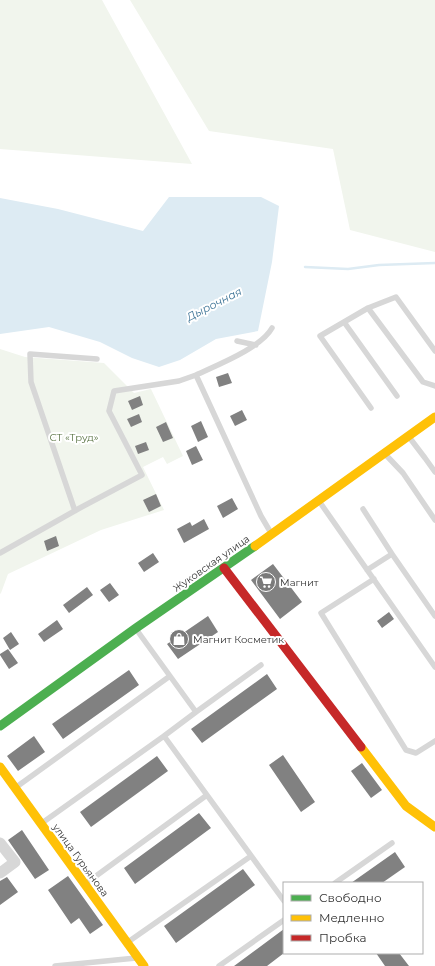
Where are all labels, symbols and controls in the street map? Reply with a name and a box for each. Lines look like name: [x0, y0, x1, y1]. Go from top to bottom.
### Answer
water label: Дырочная: [183, 284, 244, 324]
park label: СТ «Труд»: [49, 431, 99, 444]
street label: Жуковская улица: [170, 532, 252, 595]
supermarket icon: Магнит: [255, 571, 277, 593]
place label: Магнит: [280, 576, 319, 589]
shop icon: Магнит Косметик: [168, 628, 190, 650]
place label: Магнит Косметик: [193, 633, 284, 646]
street label: улица Гурьянова: [49, 820, 111, 899]
legend: [283, 882, 423, 954]
text: Свободно: [319, 890, 382, 905]
text: Медленно: [319, 910, 385, 925]
text: Пробка: [319, 930, 367, 945]

